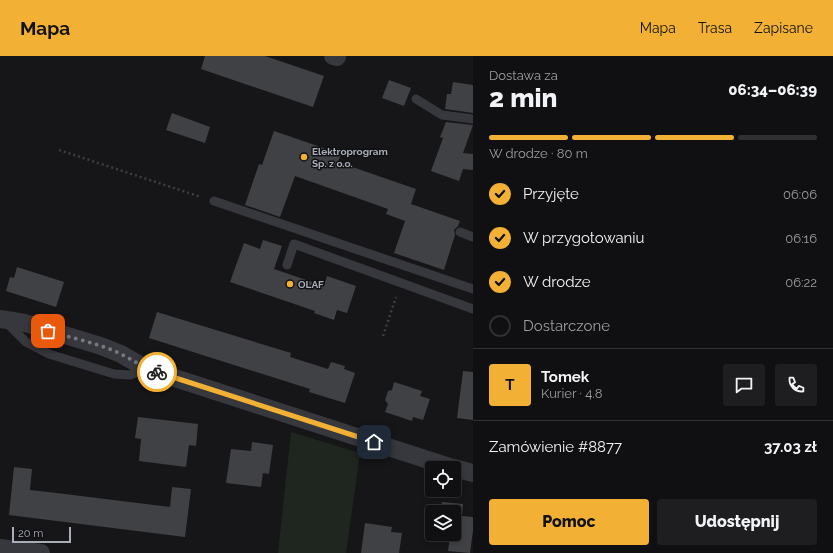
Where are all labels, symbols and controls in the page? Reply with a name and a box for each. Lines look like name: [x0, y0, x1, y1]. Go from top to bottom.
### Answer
text: Mapa: [20, 17, 70, 39]
text: Mapa: [640, 20, 676, 36]
text: Trasa: [698, 20, 732, 36]
text: Zapisane: [754, 20, 813, 36]
text: Dostawa za: [489, 68, 558, 83]
text: 06:34–06:39: [728, 81, 817, 99]
text: 2 min: [489, 83, 557, 113]
place label: Elektroprogram Sp. z o.o.: [312, 146, 388, 169]
text: W drodze · 80 m: [489, 146, 588, 161]
marker: Elektroprogram Sp. z o.o.: [299, 152, 309, 162]
icon: check: [489, 183, 511, 205]
text: Przyjęte: [523, 185, 579, 203]
text: 06:06: [783, 187, 817, 202]
icon: check: [489, 227, 511, 249]
text: W przygotowaniu: [523, 229, 644, 247]
text: 06:16: [785, 231, 817, 246]
icon: check: [489, 271, 511, 293]
text: W drodze: [523, 273, 591, 291]
text: 06:22: [785, 275, 817, 290]
marker: OLAF: [285, 279, 295, 289]
place label: OLAF: [298, 279, 324, 290]
pin: [31, 314, 65, 348]
text: Dostarczone: [523, 317, 610, 335]
icon: bag: [37, 320, 59, 342]
courier: [137, 352, 177, 392]
icon: bike: [146, 361, 168, 383]
button: chat: [723, 364, 765, 406]
button: phone: [775, 364, 817, 406]
text: Tomek: [541, 368, 589, 386]
text: T: [505, 376, 515, 394]
text: Kurier · 4.8: [541, 386, 603, 401]
pin: [357, 425, 391, 459]
icon: home: [363, 431, 385, 453]
text: Zamówienie #8877: [489, 438, 622, 456]
text: 37.03 zł: [764, 438, 817, 456]
map controls: [425, 461, 461, 541]
button: locate: [425, 461, 461, 497]
button: Pomoc: [489, 499, 649, 545]
button: Udostępnij: [657, 499, 817, 545]
button: layers: [425, 505, 461, 541]
scale bar: [12, 525, 71, 544]
text: 20 m: [18, 527, 43, 540]

